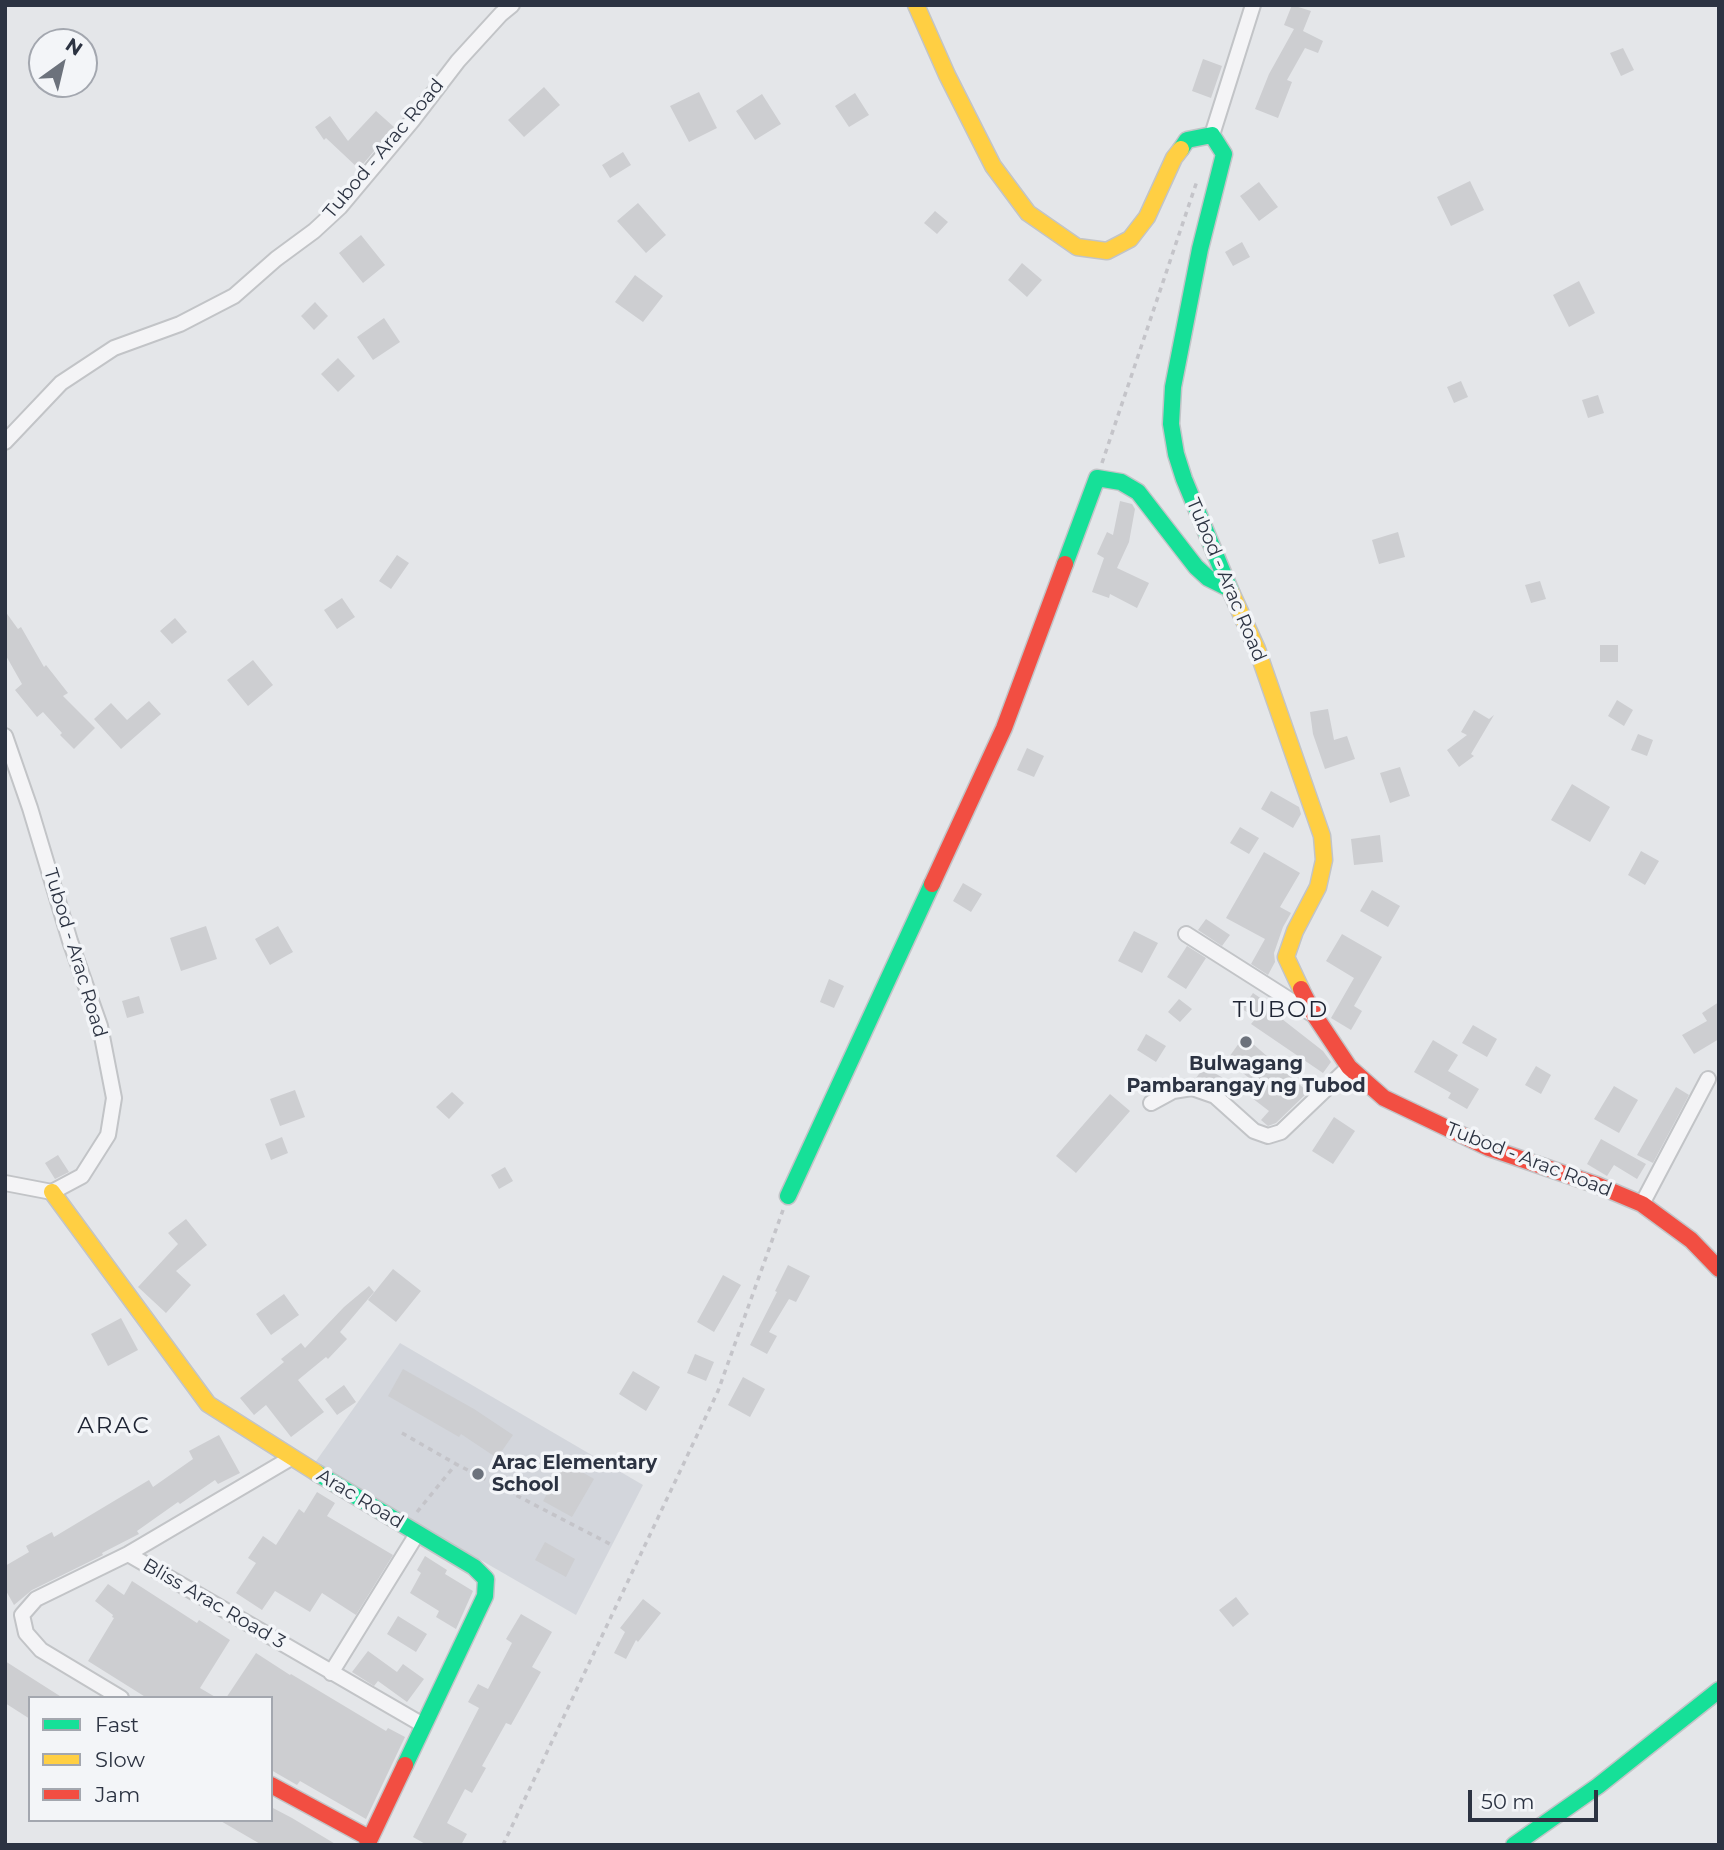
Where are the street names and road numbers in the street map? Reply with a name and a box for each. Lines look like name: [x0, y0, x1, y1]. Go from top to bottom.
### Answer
street label: Tubod - Arac Road: [319, 75, 449, 223]
street label: Tubod - Arac Road: [1181, 495, 1271, 665]
street label: Tubod - Arac Road: [38, 866, 112, 1040]
street label: Tubod - Arac Road: [1443, 1118, 1615, 1202]
street label: Arac Road: [313, 1464, 407, 1534]
street label: Bliss Arac Road 3: [139, 1554, 289, 1654]

